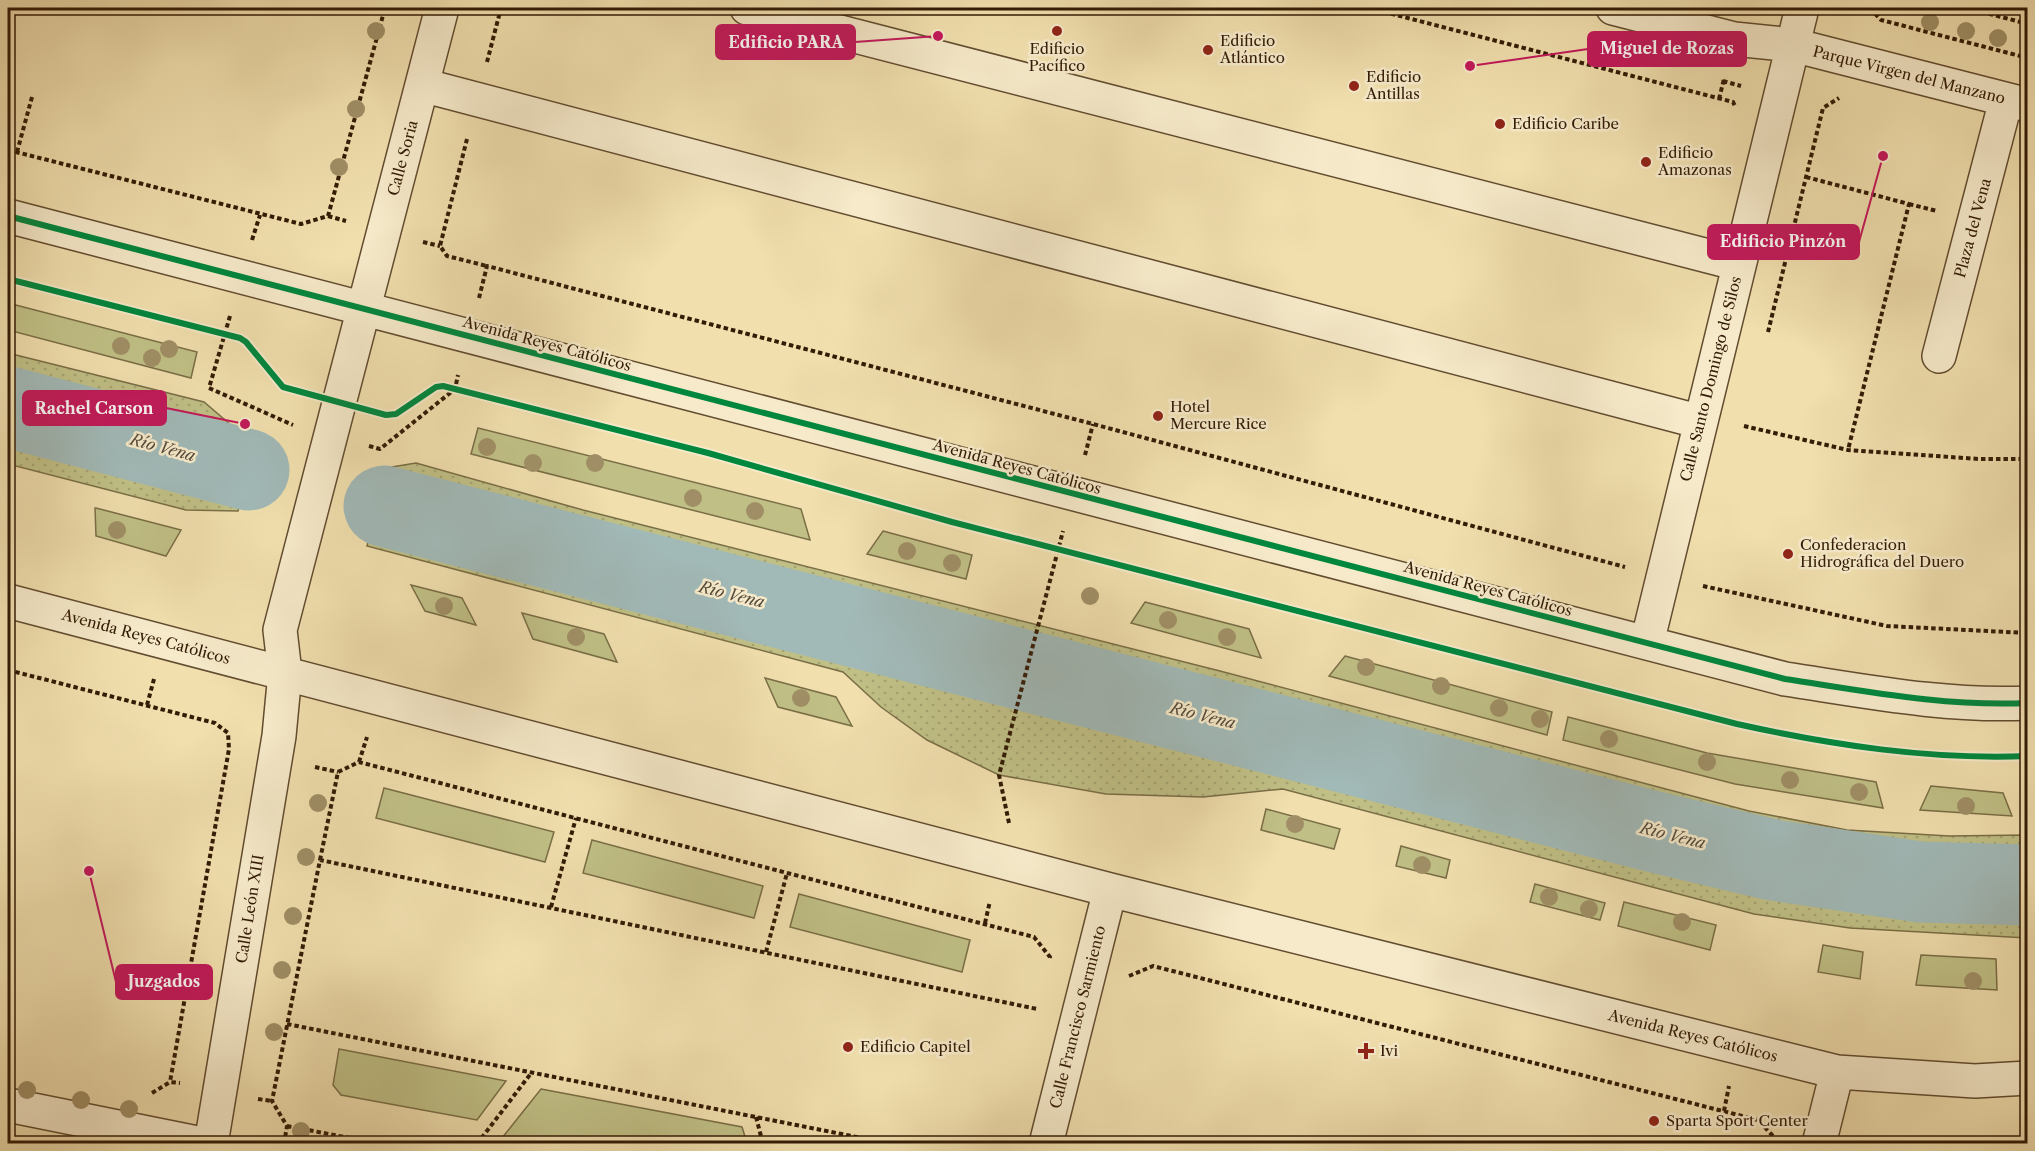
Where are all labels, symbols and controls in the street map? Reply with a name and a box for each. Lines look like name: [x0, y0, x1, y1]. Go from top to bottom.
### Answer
marker: Edificio Pacífico: [1050, 24, 1064, 38]
callout: Edificio PARA: [716, 25, 855, 59]
place label: Edificio Atlántico: [1219, 31, 1285, 67]
text: Edificio PARA: [728, 32, 844, 52]
callout: Miguel de Rozas: [1588, 32, 1746, 66]
text: Miguel de Rozas: [1600, 38, 1734, 58]
place label: Edificio Pacífico: [1029, 39, 1085, 75]
street label: Parque Virgen del Manzano: [1811, 41, 2007, 108]
marker: Edificio Atlántico: [1201, 43, 1215, 57]
place label: Edificio Antillas: [1365, 67, 1421, 103]
marker: Edificio Antillas: [1347, 79, 1361, 93]
place label: Edificio Caribe: [1512, 114, 1619, 133]
marker: Edificio Caribe: [1493, 117, 1507, 131]
street label: Calle Soria: [383, 118, 422, 198]
place label: Edificio Amazonas: [1657, 143, 1732, 179]
marker: Edificio Amazonas: [1639, 155, 1653, 169]
street label: Plaza del Vena: [1950, 176, 1995, 280]
callout: Edificio Pinzón: [1708, 225, 1859, 259]
text: Edificio Pinzón: [1720, 231, 1846, 251]
street label: Calle Santo Domingo de Silos: [1676, 274, 1745, 484]
street label: Avenida Reyes Católicos: [460, 312, 633, 375]
callout: Rachel Carson: [23, 391, 166, 425]
place label: Hotel Mercure Rice: [1170, 397, 1267, 433]
text: Rachel Carson: [34, 398, 154, 418]
marker: Hotel Mercure Rice: [1151, 409, 1165, 423]
water label: Río Vena: [126, 428, 198, 465]
street label: Avenida Reyes Católicos: [930, 435, 1103, 498]
place label: Confederacion Hidrográfica del Duero: [1800, 535, 1964, 571]
marker: Confederacion Hidrográfica del Duero: [1781, 547, 1795, 561]
street label: Avenida Reyes Católicos: [1401, 557, 1574, 620]
water label: Río Vena: [695, 576, 767, 612]
street label: Avenida Reyes Católicos: [59, 605, 232, 668]
water label: Río Vena: [1166, 697, 1238, 733]
water label: Río Vena: [1636, 817, 1708, 853]
street label: Calle León XIII: [232, 853, 267, 965]
street label: Calle Francisco Sarmiento: [1046, 923, 1109, 1110]
callout: Juzgados: [116, 965, 212, 999]
text: Juzgados: [125, 971, 200, 991]
street label: Avenida Reyes Católicos: [1606, 1005, 1780, 1066]
place label: Edificio Capitel: [860, 1037, 971, 1056]
marker: Edificio Capitel: [841, 1040, 855, 1054]
place label: Ivi: [1380, 1041, 1398, 1060]
marker: Ivi: [1357, 1042, 1375, 1060]
place label: Sparta Sport Center: [1666, 1111, 1808, 1130]
marker: Sparta Sport Center: [1647, 1114, 1661, 1128]

